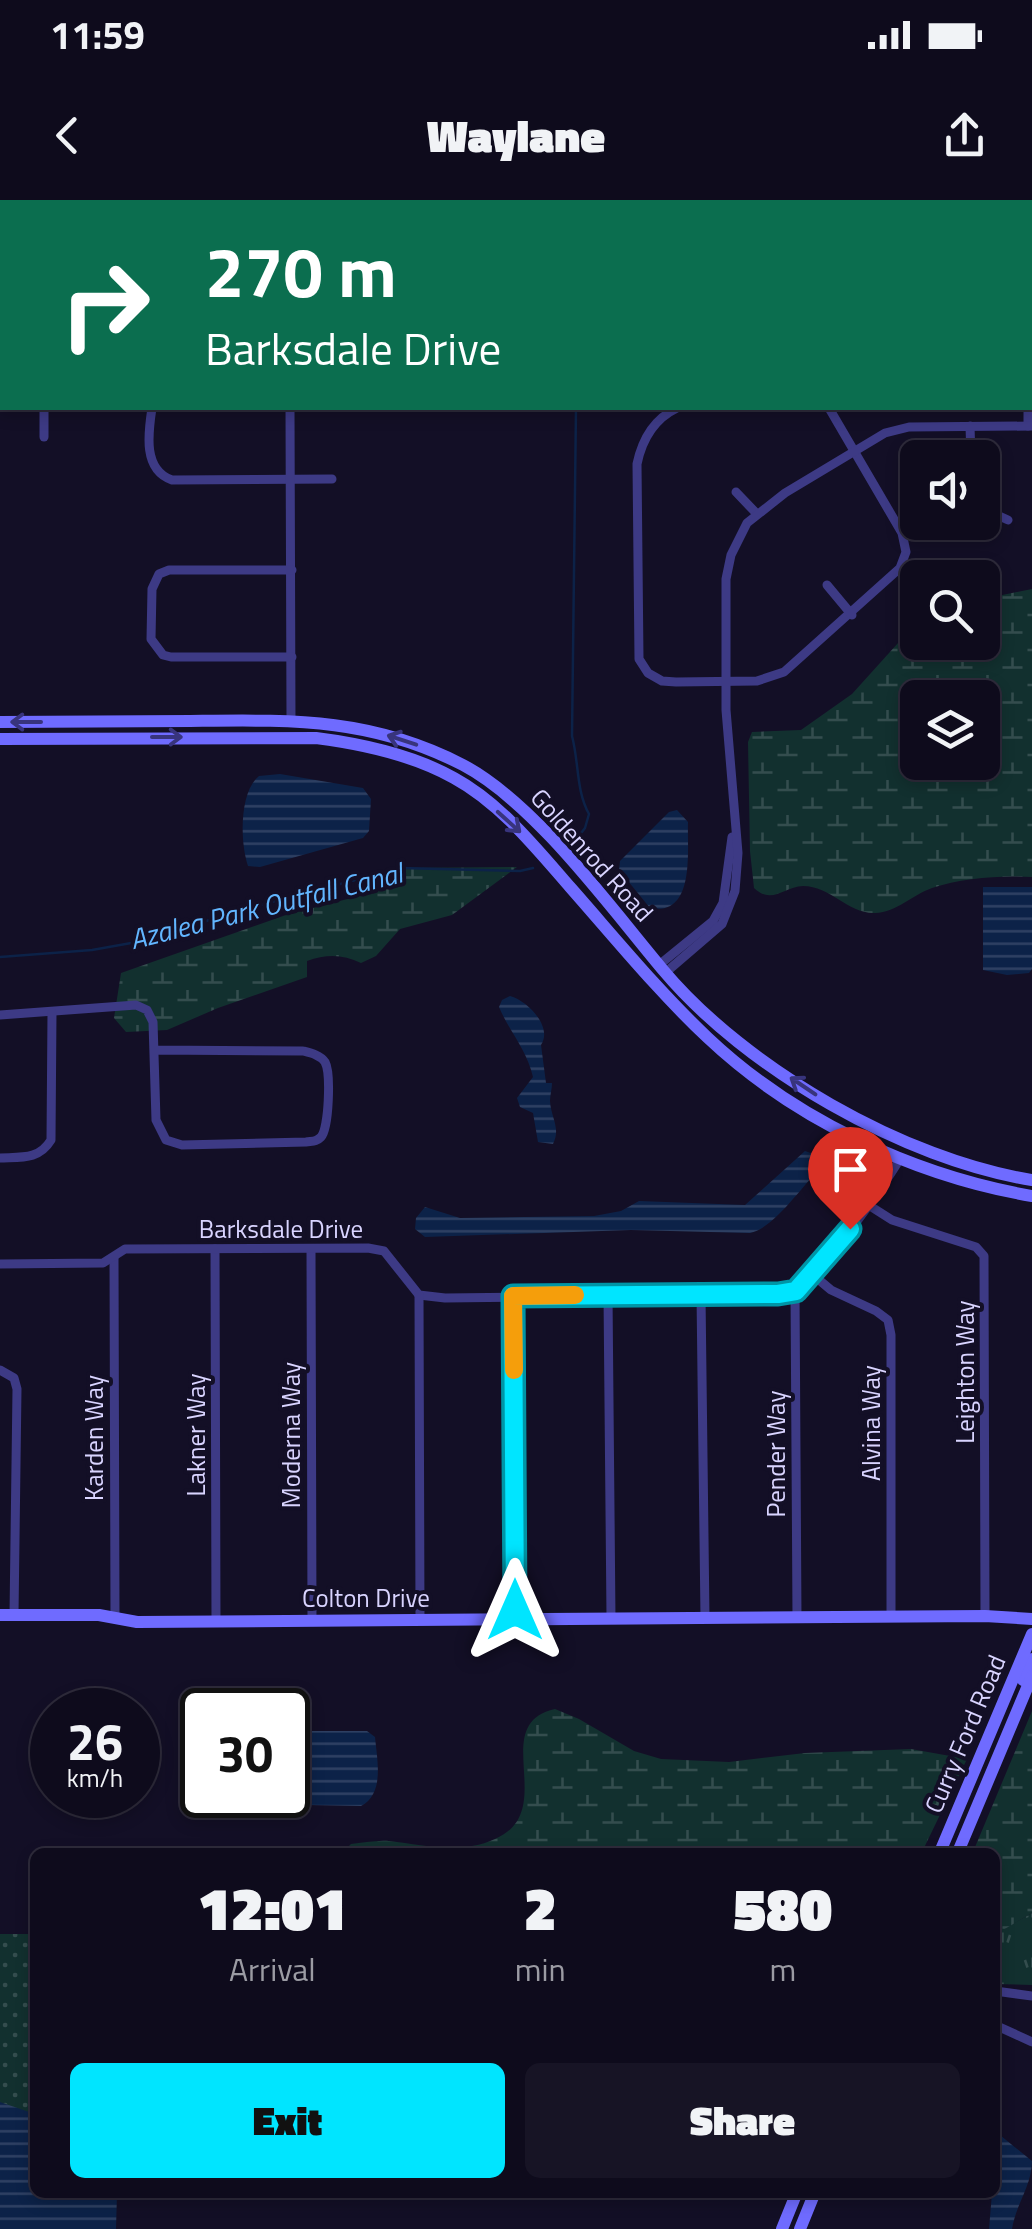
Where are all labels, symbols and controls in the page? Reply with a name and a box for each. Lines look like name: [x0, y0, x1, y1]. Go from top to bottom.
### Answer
text: 11:59: [50, 6, 145, 64]
text: Waylane: [427, 101, 605, 169]
icon: back: [40, 108, 95, 163]
icon: share: [937, 108, 992, 163]
text: 270 m: [205, 218, 397, 324]
icon: right: [40, 240, 170, 370]
text: Barksdale Drive: [205, 314, 501, 382]
map controls: [900, 440, 1000, 780]
button: sound: [900, 440, 1000, 540]
button: search: [900, 560, 1000, 660]
button: layers: [900, 680, 1000, 780]
one-way arrow: [11, 712, 44, 732]
one-way arrow: [150, 728, 183, 746]
one-way arrow: [387, 730, 418, 748]
street label: Goldenrod Road: [522, 780, 662, 930]
one-way arrow: [496, 810, 521, 833]
water label: Azalea Park Outfall Canal: [125, 850, 410, 960]
one-way arrow: [790, 1076, 818, 1097]
pin: [808, 1127, 893, 1230]
icon: arrive: [823, 1142, 878, 1197]
street label: Barksdale Drive: [199, 1210, 363, 1248]
street label: Leighton Way: [946, 1300, 984, 1444]
street label: Moderna Way: [272, 1362, 310, 1508]
street label: Alvina Way: [852, 1365, 890, 1481]
street label: Lakner Way: [177, 1374, 215, 1496]
street label: Karden Way: [75, 1375, 113, 1501]
street label: Pender Way: [757, 1390, 795, 1518]
position arrow: [463, 1558, 567, 1662]
street label: Colton Drive: [302, 1579, 430, 1617]
street label: Curry Ford Road: [915, 1649, 1015, 1819]
speed limit sign: 30: [180, 1688, 310, 1818]
text: 26: [67, 1703, 123, 1779]
text: km/h: [67, 1759, 123, 1797]
text: 12:01: [198, 1862, 347, 1953]
text: 2: [524, 1862, 557, 1953]
text: 580: [733, 1862, 832, 1953]
text: Arrival: [229, 1945, 316, 1993]
text: min: [515, 1945, 566, 1993]
text: m: [769, 1945, 796, 1993]
button: Exit: [70, 2063, 505, 2178]
button: Share: [525, 2063, 960, 2178]

